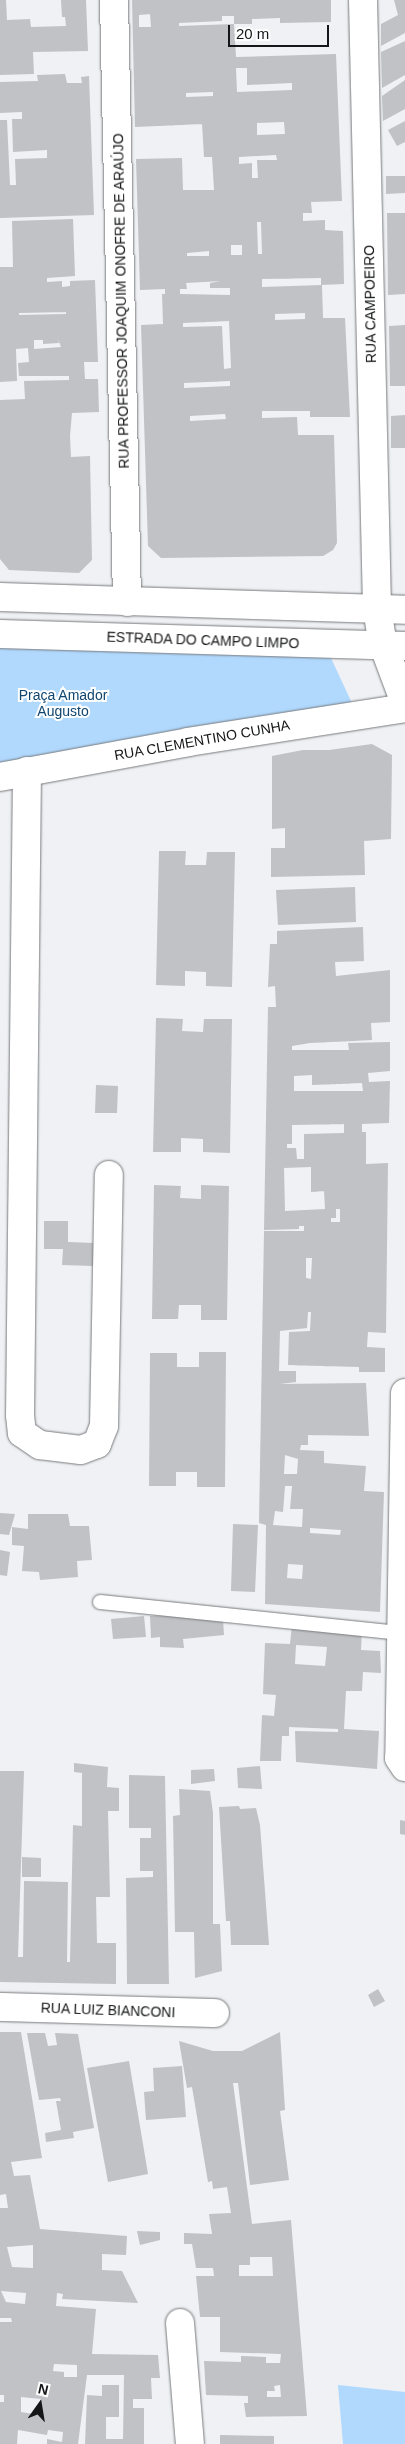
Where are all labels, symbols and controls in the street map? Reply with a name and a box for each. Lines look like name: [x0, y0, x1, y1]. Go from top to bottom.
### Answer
scale bar: [230, 15, 331, 47]
text: 20 m: [236, 25, 269, 42]
street label: RUA PROFESSOR JOAQUIM ONOFRE DE ARAÚJO: [110, 132, 132, 470]
street label: RUA CAMPOEIRO: [361, 244, 379, 364]
street label: ESTRADA DO CAMPO LIMPO: [106, 628, 300, 652]
park label: Praça Amador Augusto: [18, 687, 108, 720]
street label: RUA CLEMENTINO CUNHA: [112, 716, 292, 764]
street label: RUA LUIZ BIANCONI: [40, 1999, 176, 2021]
north arrow: [15, 2379, 65, 2429]
text: N: [37, 2380, 50, 2398]

